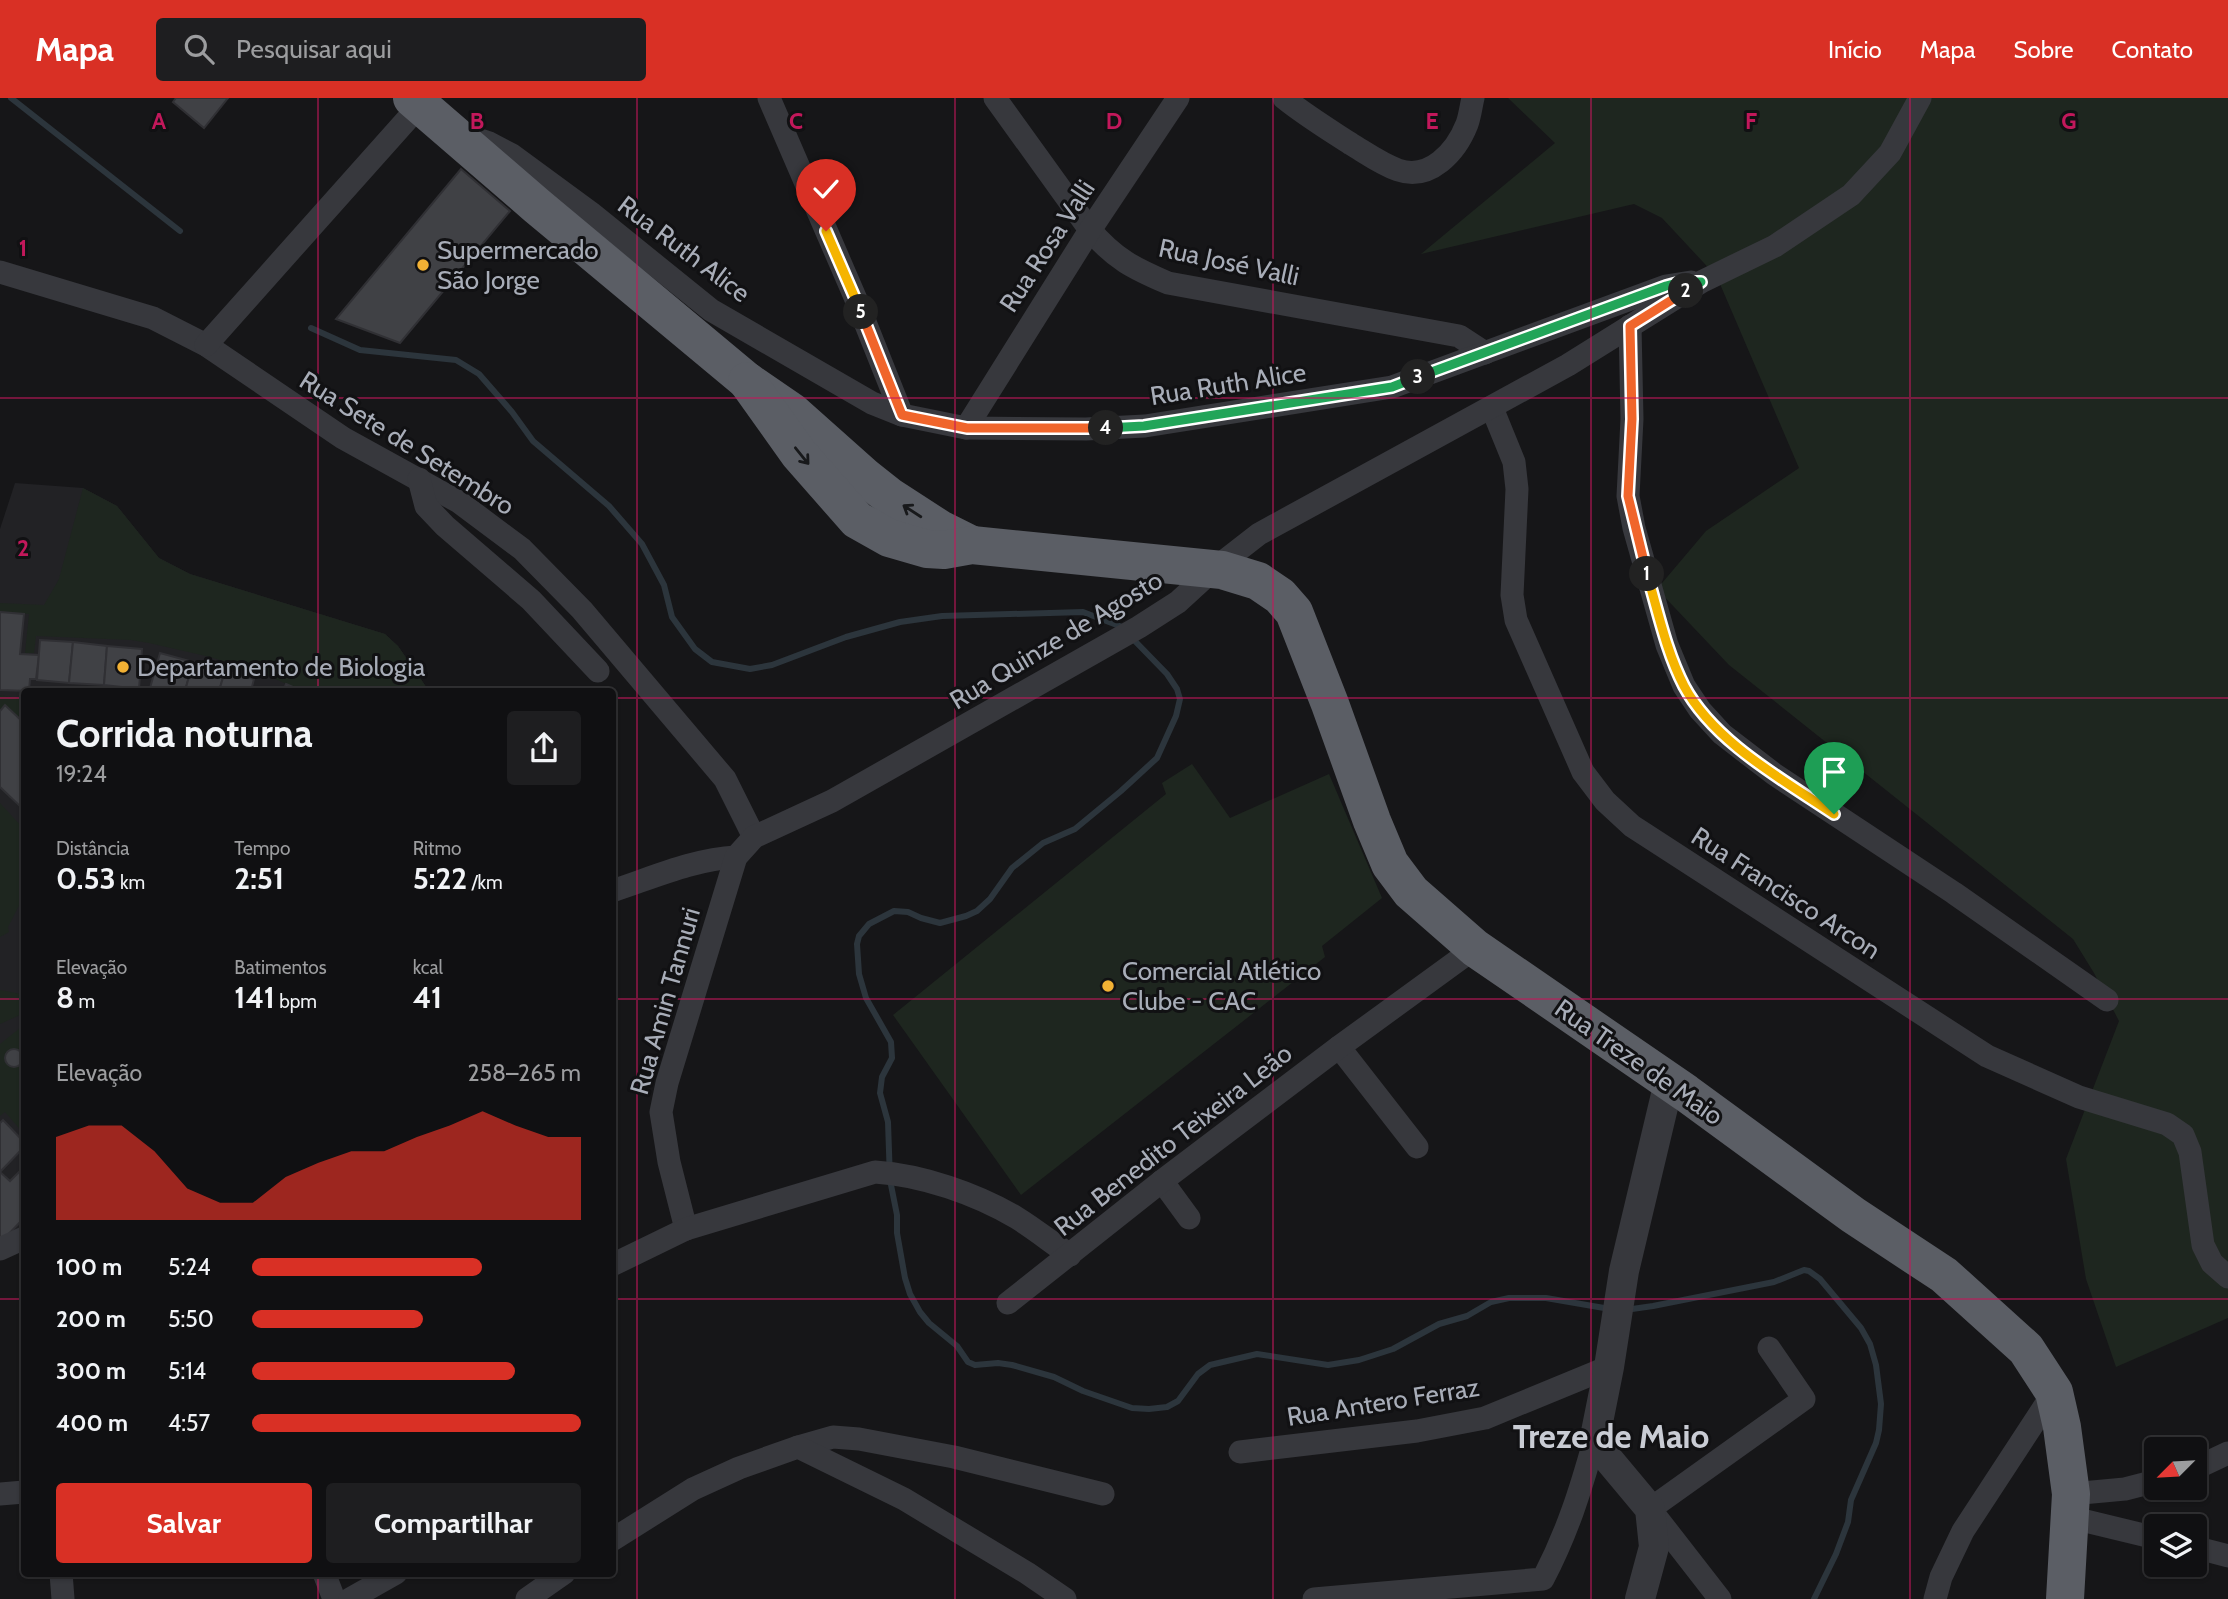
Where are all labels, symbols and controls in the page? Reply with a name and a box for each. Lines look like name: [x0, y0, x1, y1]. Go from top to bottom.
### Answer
search box: [156, 18, 646, 81]
text: Mapa: [35, 29, 114, 69]
icon: search: [180, 30, 218, 68]
text: Pesquisar aqui: [236, 33, 392, 65]
text: Início: [1828, 35, 1882, 64]
text: Mapa: [1920, 35, 1975, 64]
text: Sobre: [2013, 35, 2074, 64]
text: Contato: [2112, 35, 2193, 64]
text: A: [152, 107, 167, 135]
text: B: [470, 107, 484, 135]
text: C: [789, 107, 803, 135]
text: D: [1106, 107, 1122, 135]
text: E: [1425, 107, 1439, 135]
text: F: [1745, 107, 1757, 135]
text: G: [2061, 107, 2077, 135]
pin: [796, 159, 856, 231]
icon: check: [807, 170, 845, 208]
street label: Rua Rosa Valli: [992, 174, 1102, 318]
street label: Rua Ruth Alice: [612, 189, 756, 309]
street label: Rua José Valli: [1156, 231, 1302, 293]
text: 1: [19, 234, 27, 262]
place label: Supermercado São Jorge: [437, 234, 599, 296]
marker: Supermercado São Jorge: [415, 257, 431, 273]
pin: 2: [1668, 274, 1704, 308]
text: 2: [1680, 279, 1691, 302]
pin: 5: [844, 294, 878, 330]
text: 5: [855, 300, 866, 323]
street label: Rua Ruth Alice: [1148, 356, 1308, 412]
pin: 3: [1400, 360, 1436, 394]
street label: Rua Sete de Setembro: [294, 364, 520, 522]
text: 3: [1412, 365, 1423, 388]
pin: 4: [1088, 410, 1124, 446]
text: 4: [1100, 416, 1111, 439]
one-way arrow: [794, 447, 809, 465]
one-way arrow: [903, 504, 923, 518]
text: 2: [17, 534, 29, 562]
pin: 1: [1630, 556, 1664, 592]
text: 1: [1643, 562, 1650, 585]
street label: Rua Quinze de Agosto: [944, 564, 1168, 716]
place label: Departamento de Biologia: [137, 651, 426, 683]
marker: Departamento de Biologia: [115, 659, 131, 675]
text: Corrida noturna: [56, 710, 313, 757]
button: share: [507, 711, 581, 785]
pin: [1804, 742, 1864, 814]
icon: arrive: [1815, 753, 1853, 791]
text: 19:24: [56, 760, 107, 788]
street label: Rua Francisco Arcon: [1685, 820, 1887, 966]
text: Distância: [56, 837, 130, 860]
text: Tempo: [234, 837, 290, 860]
text: Ritmo: [413, 837, 462, 860]
text: 0.53: [56, 860, 116, 897]
text: 2:51: [234, 860, 284, 897]
text: 5:22: [413, 860, 467, 897]
text: km: [116, 871, 145, 894]
text: /km: [467, 871, 503, 894]
street label: Rua Amin Tannuri: [623, 904, 707, 1098]
place label: Comercial Atlético Clube - CAC: [1122, 955, 1321, 1017]
text: Elevação: [56, 956, 127, 979]
text: Batimentos: [234, 956, 327, 979]
text: kcal: [413, 956, 443, 979]
marker: Comercial Atlético Clube - CAC: [1100, 978, 1116, 994]
text: 8: [56, 979, 74, 1016]
text: 141: [234, 979, 275, 1016]
text: 41: [413, 979, 442, 1016]
text: m: [74, 990, 95, 1013]
text: bpm: [275, 990, 317, 1013]
street label: Rua Treze de Maio: [1549, 992, 1729, 1132]
street label: Rua Benedito Teixeira Leão: [1048, 1037, 1298, 1243]
text: Elevação: [56, 1059, 142, 1087]
text: 258–265 m: [468, 1059, 581, 1087]
text: 100 m: [56, 1253, 122, 1281]
text: 5:24: [168, 1253, 211, 1281]
text: 200 m: [56, 1305, 126, 1333]
text: 5:50: [168, 1305, 214, 1333]
text: 300 m: [56, 1357, 126, 1385]
text: 5:14: [168, 1357, 206, 1385]
street label: Rua Antero Ferraz: [1284, 1371, 1482, 1433]
text: 400 m: [56, 1409, 128, 1437]
text: 4:57: [168, 1409, 210, 1437]
district label: Treze de Maio: [1513, 1416, 1709, 1456]
north arrow: [2144, 1437, 2207, 1500]
map controls: [2144, 1437, 2207, 1577]
button: Salvar: [56, 1483, 312, 1563]
button: Compartilhar: [326, 1483, 581, 1563]
button: layers: [2144, 1514, 2207, 1577]

